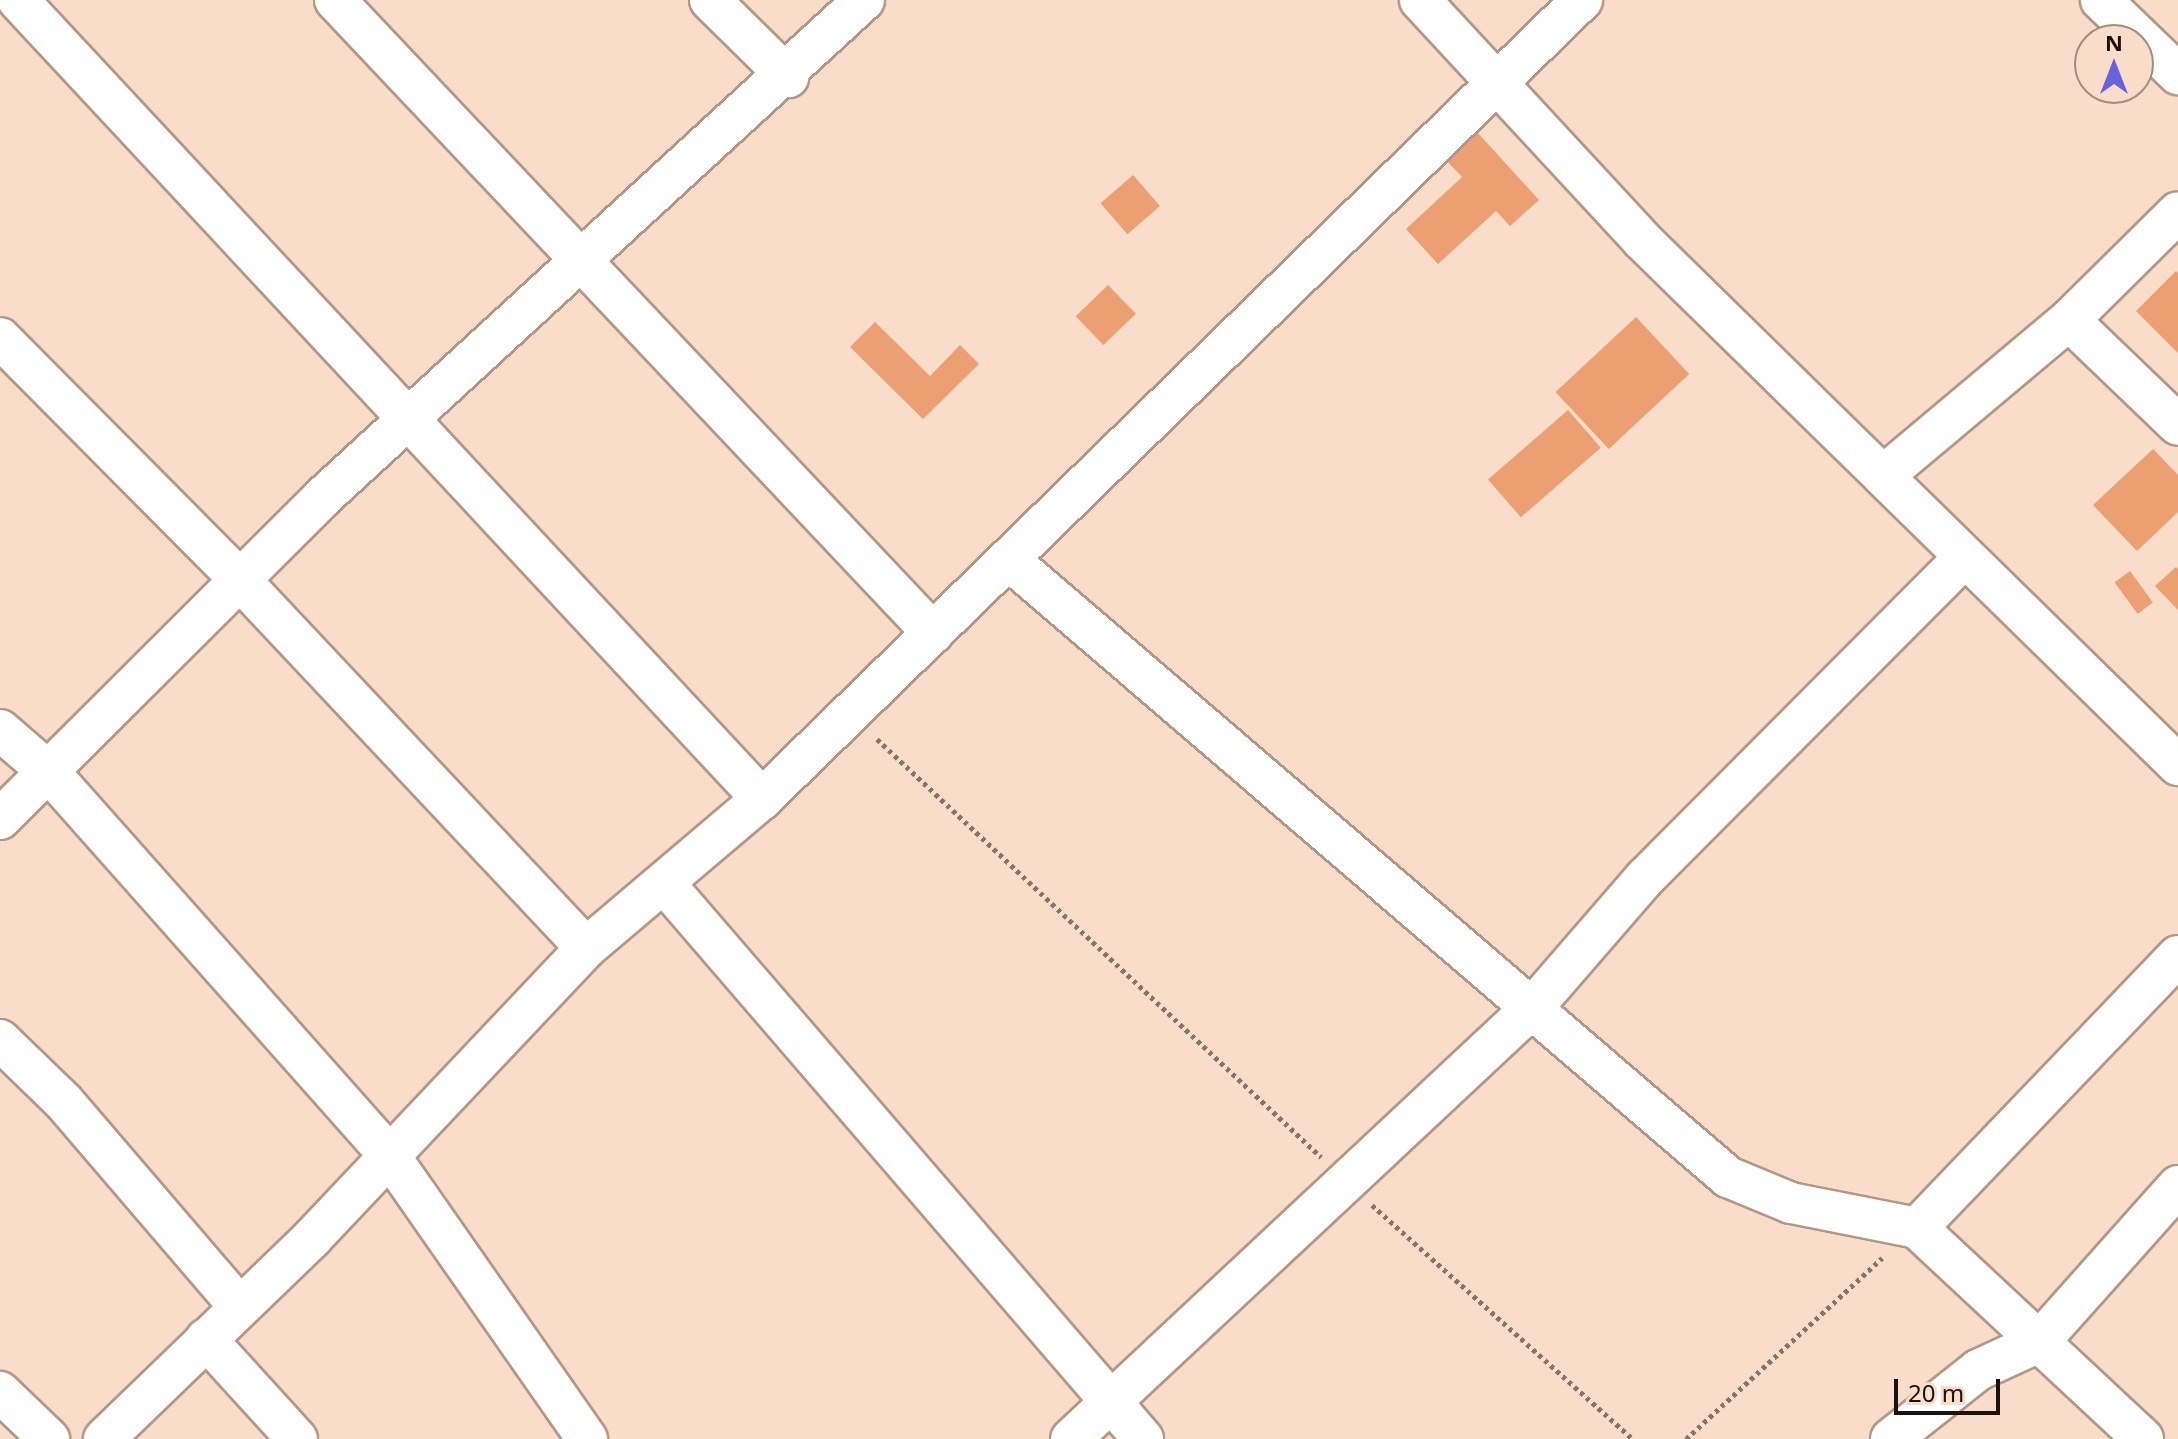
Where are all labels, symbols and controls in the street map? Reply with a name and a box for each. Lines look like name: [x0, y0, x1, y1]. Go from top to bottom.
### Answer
north arrow: [2074, 24, 2154, 104]
text: N: [2105, 27, 2123, 57]
scale bar: [1898, 1363, 2004, 1413]
text: 20 m: [1908, 1376, 1964, 1409]

